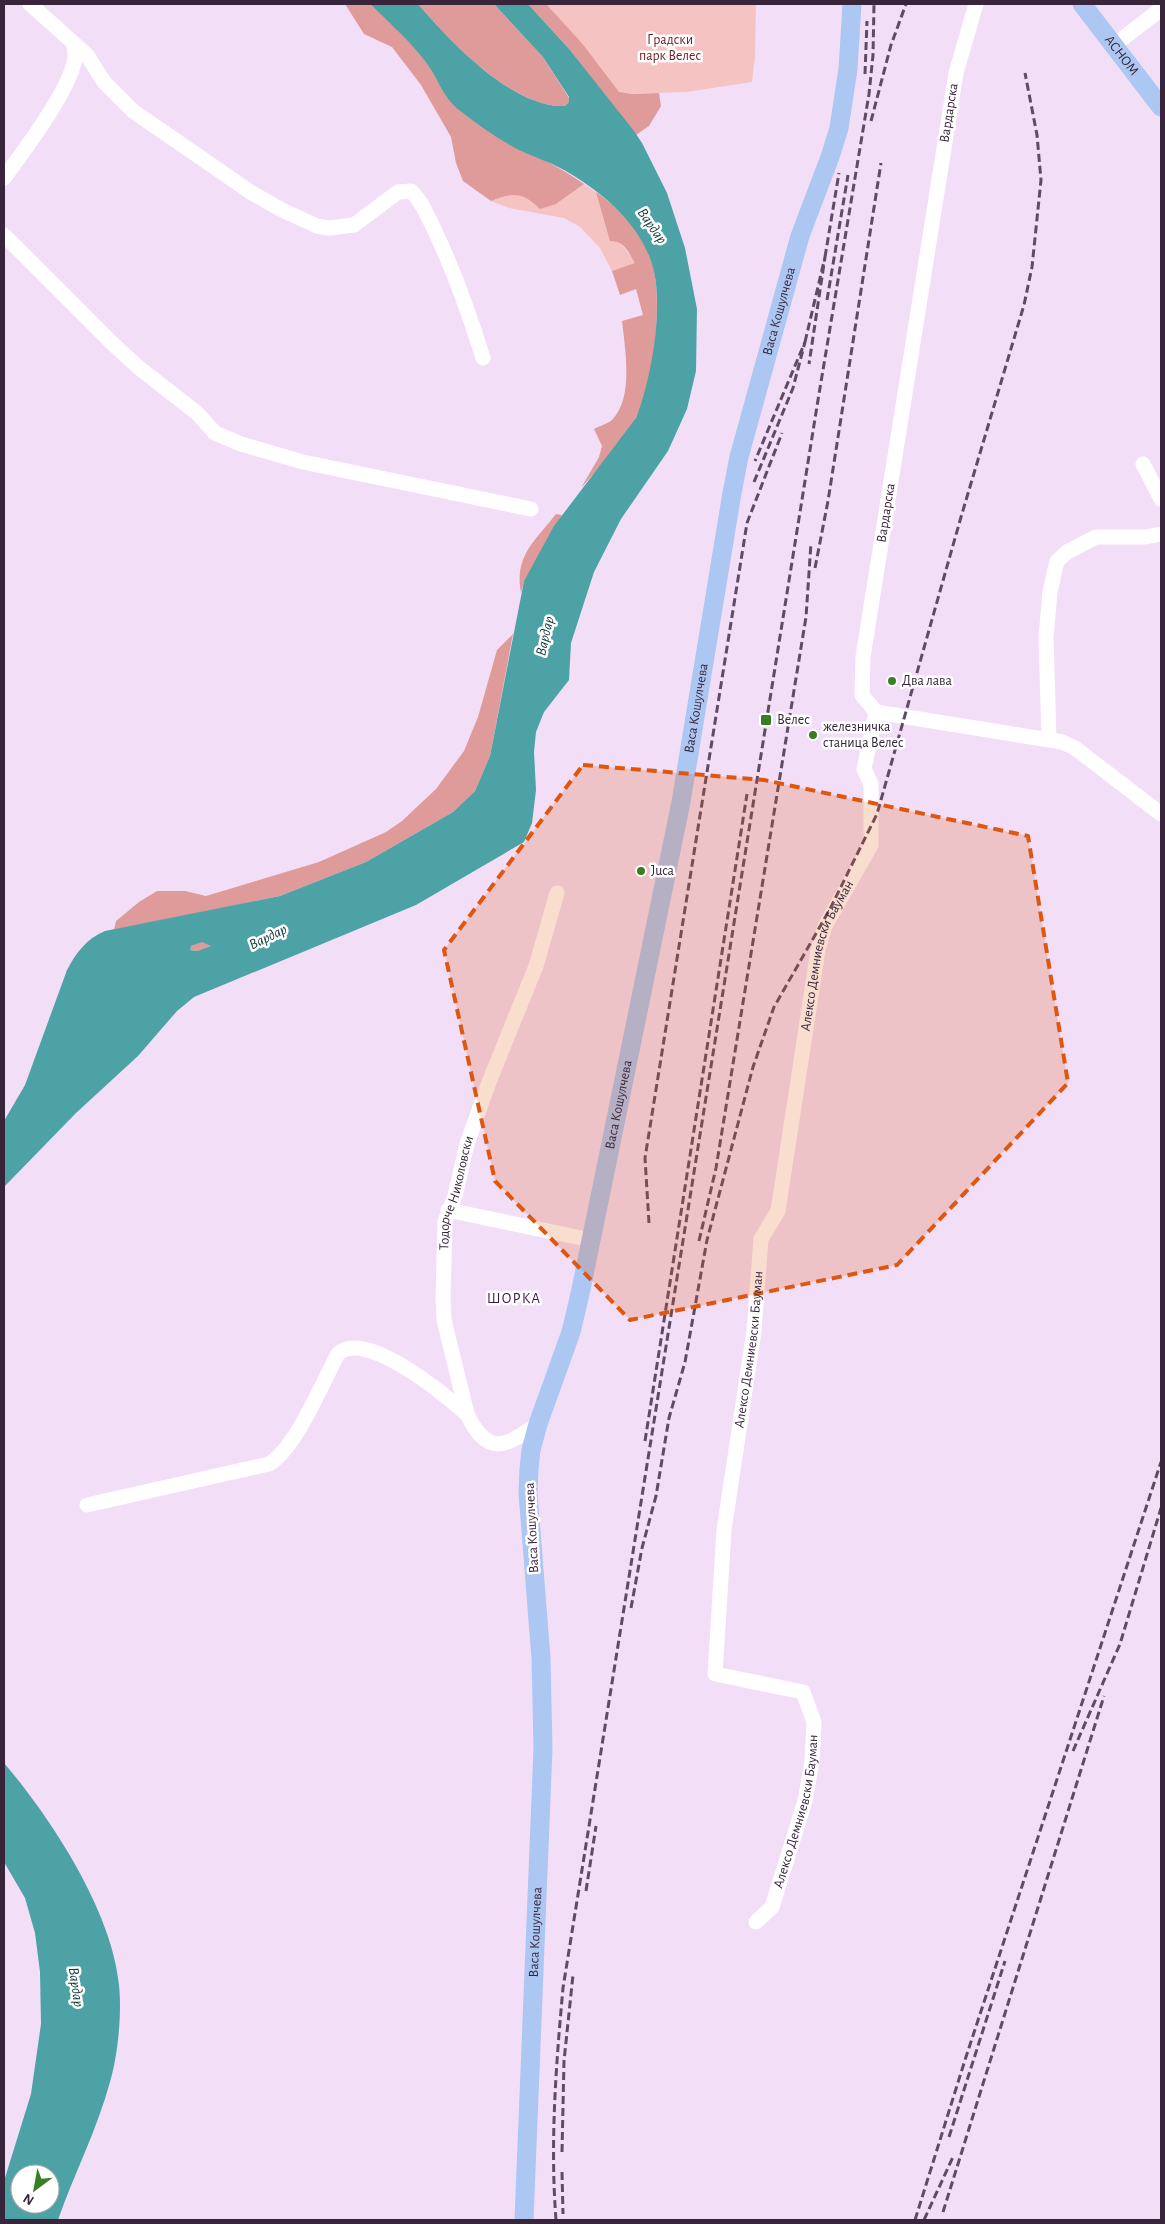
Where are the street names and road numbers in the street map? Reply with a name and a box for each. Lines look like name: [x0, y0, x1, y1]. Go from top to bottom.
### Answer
street label: АСНОМ: [1102, 33, 1141, 78]
street label: Вардарска: [937, 82, 961, 144]
street label: Васа Кошулчева: [760, 265, 798, 357]
street label: Вардарска: [874, 482, 898, 544]
street label: Васа Кошулчева: [682, 662, 711, 754]
street label: Алексо Демниевски Бауман: [799, 878, 856, 1032]
street label: Васа Кошулчева: [603, 1058, 635, 1151]
street label: Тодорче Николовски: [437, 1134, 476, 1250]
street label: Алексо Демниевски Бауман: [732, 1270, 766, 1429]
street label: Васа Кошулчева: [523, 1482, 541, 1574]
street label: Алексо Демниевски Бауман: [771, 1734, 820, 1890]
street label: Васа Кошулчева: [527, 1886, 544, 1978]

